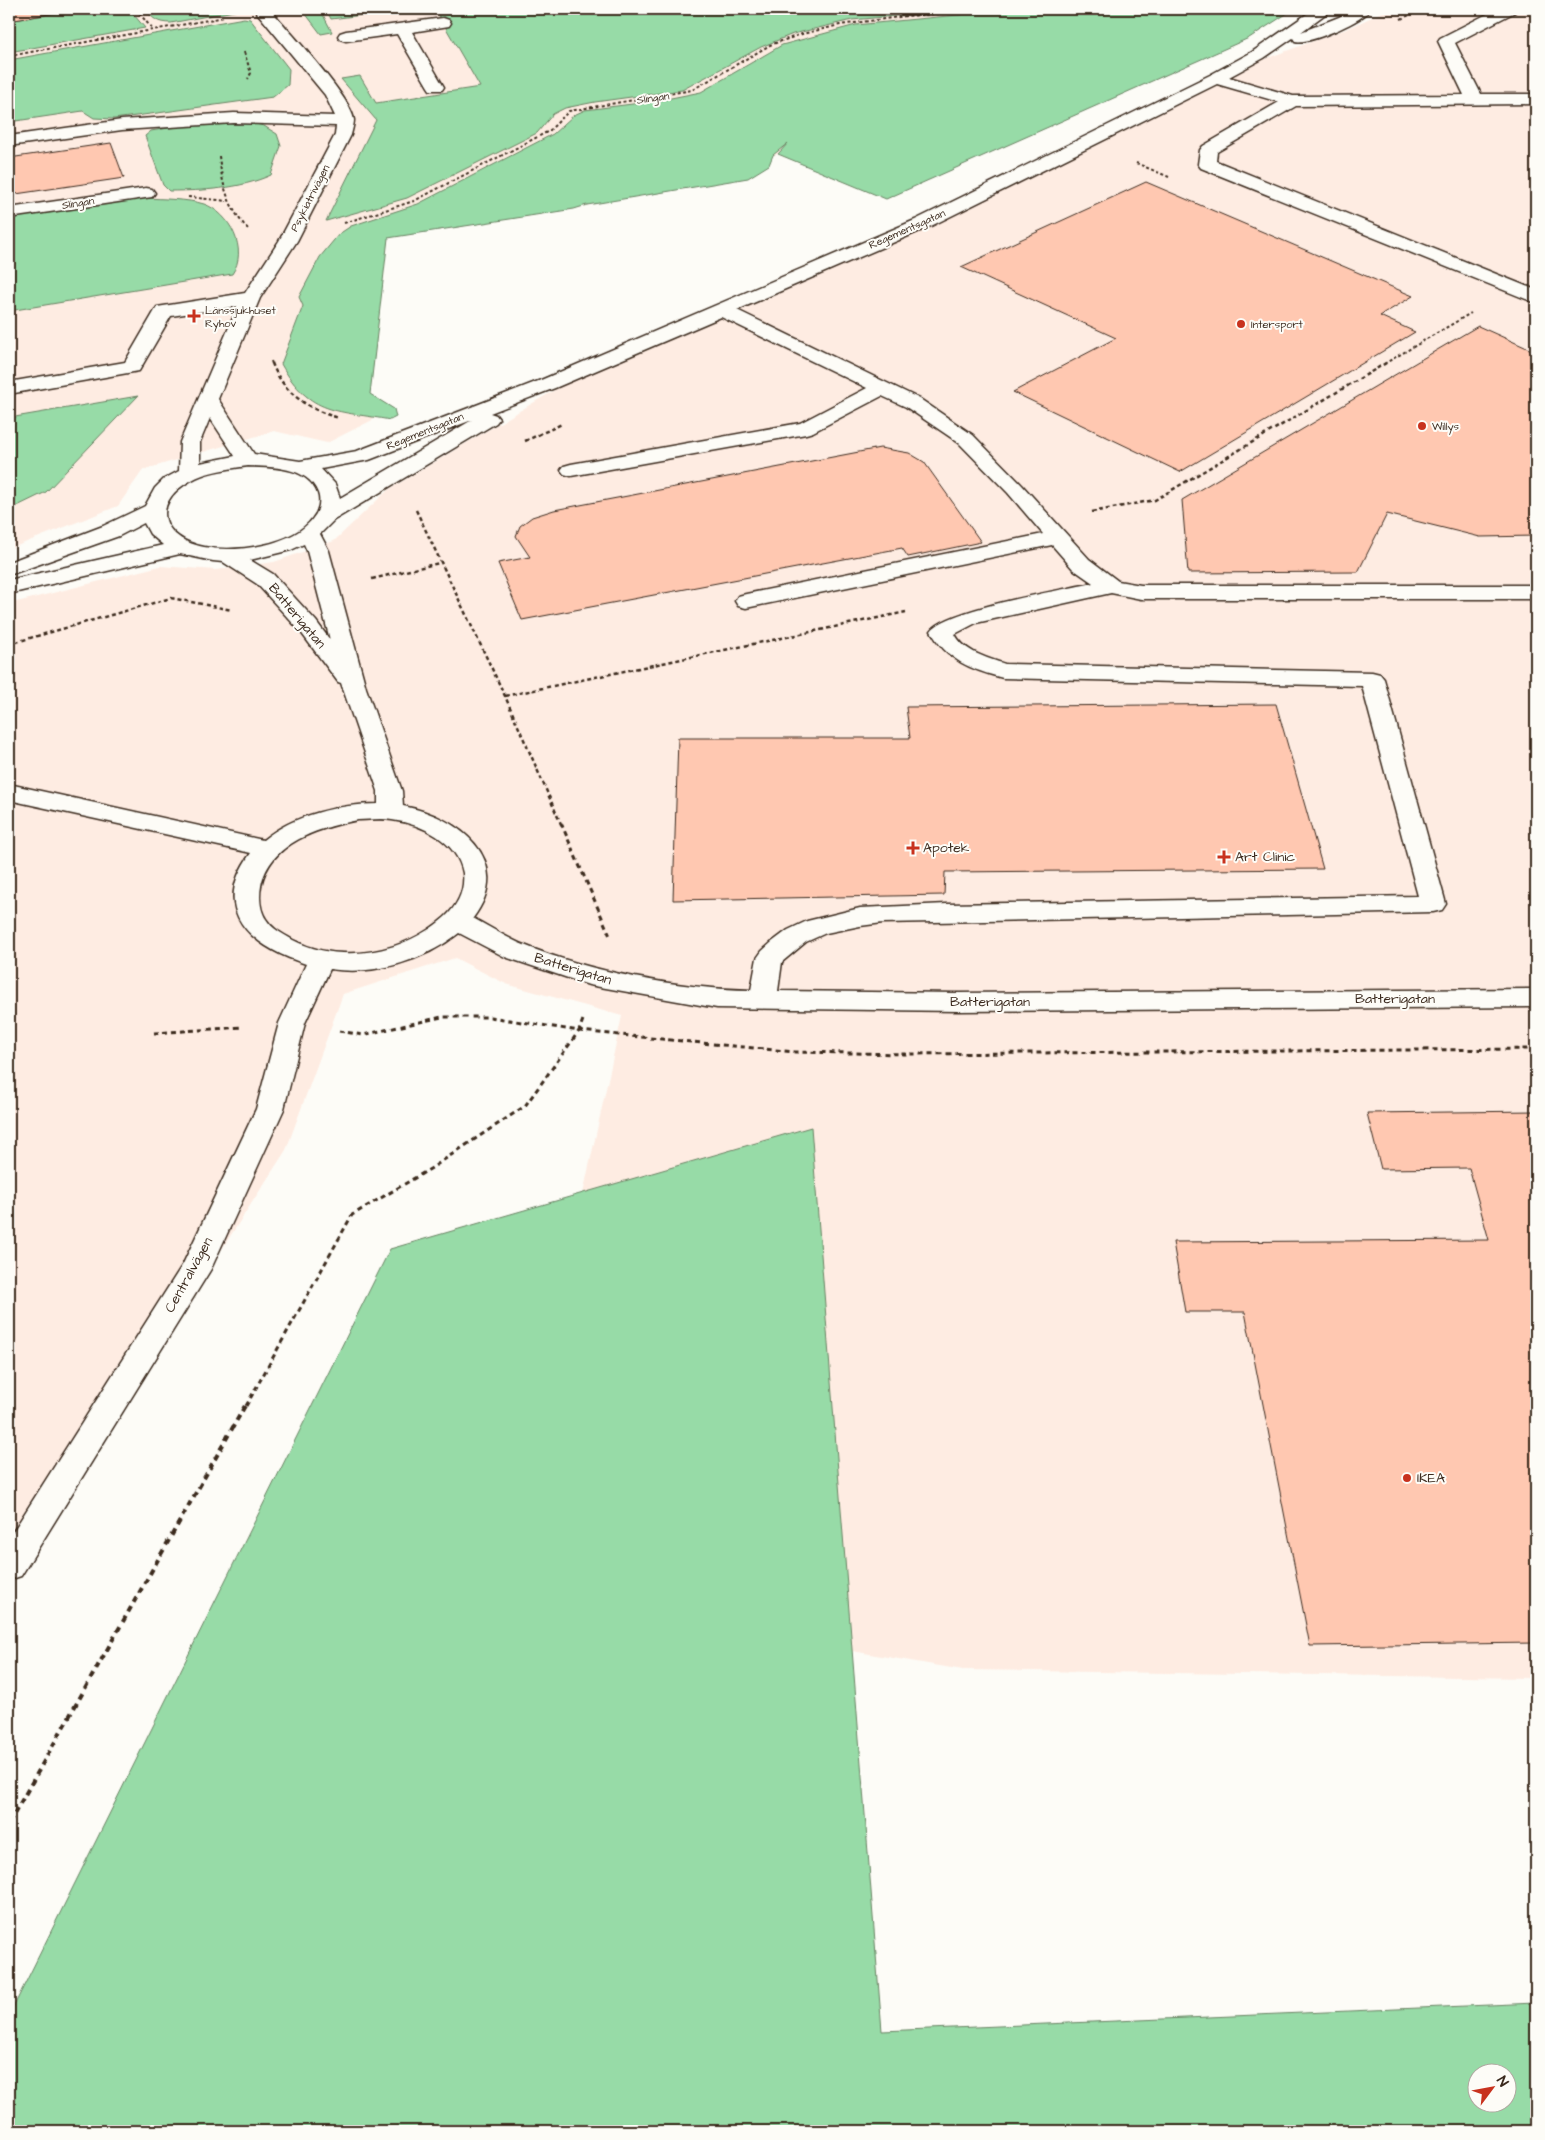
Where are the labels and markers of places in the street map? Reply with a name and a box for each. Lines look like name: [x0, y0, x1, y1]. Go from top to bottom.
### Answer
place label: Länssjukhuset Ryhov: [205, 303, 277, 332]
marker: Länssjukhuset Ryhov: [187, 309, 201, 323]
place label: Intersport: [1251, 317, 1304, 332]
marker: Intersport: [1235, 318, 1247, 330]
place label: Willys: [1432, 419, 1460, 435]
marker: Willys: [1416, 420, 1428, 432]
place label: Apotek: [923, 838, 970, 858]
marker: Apotek: [907, 842, 919, 854]
place label: Art Clinic: [1235, 847, 1295, 867]
marker: Art Clinic: [1217, 850, 1231, 864]
place label: IKEA: [1417, 1468, 1445, 1488]
marker: IKEA: [1401, 1472, 1413, 1484]

